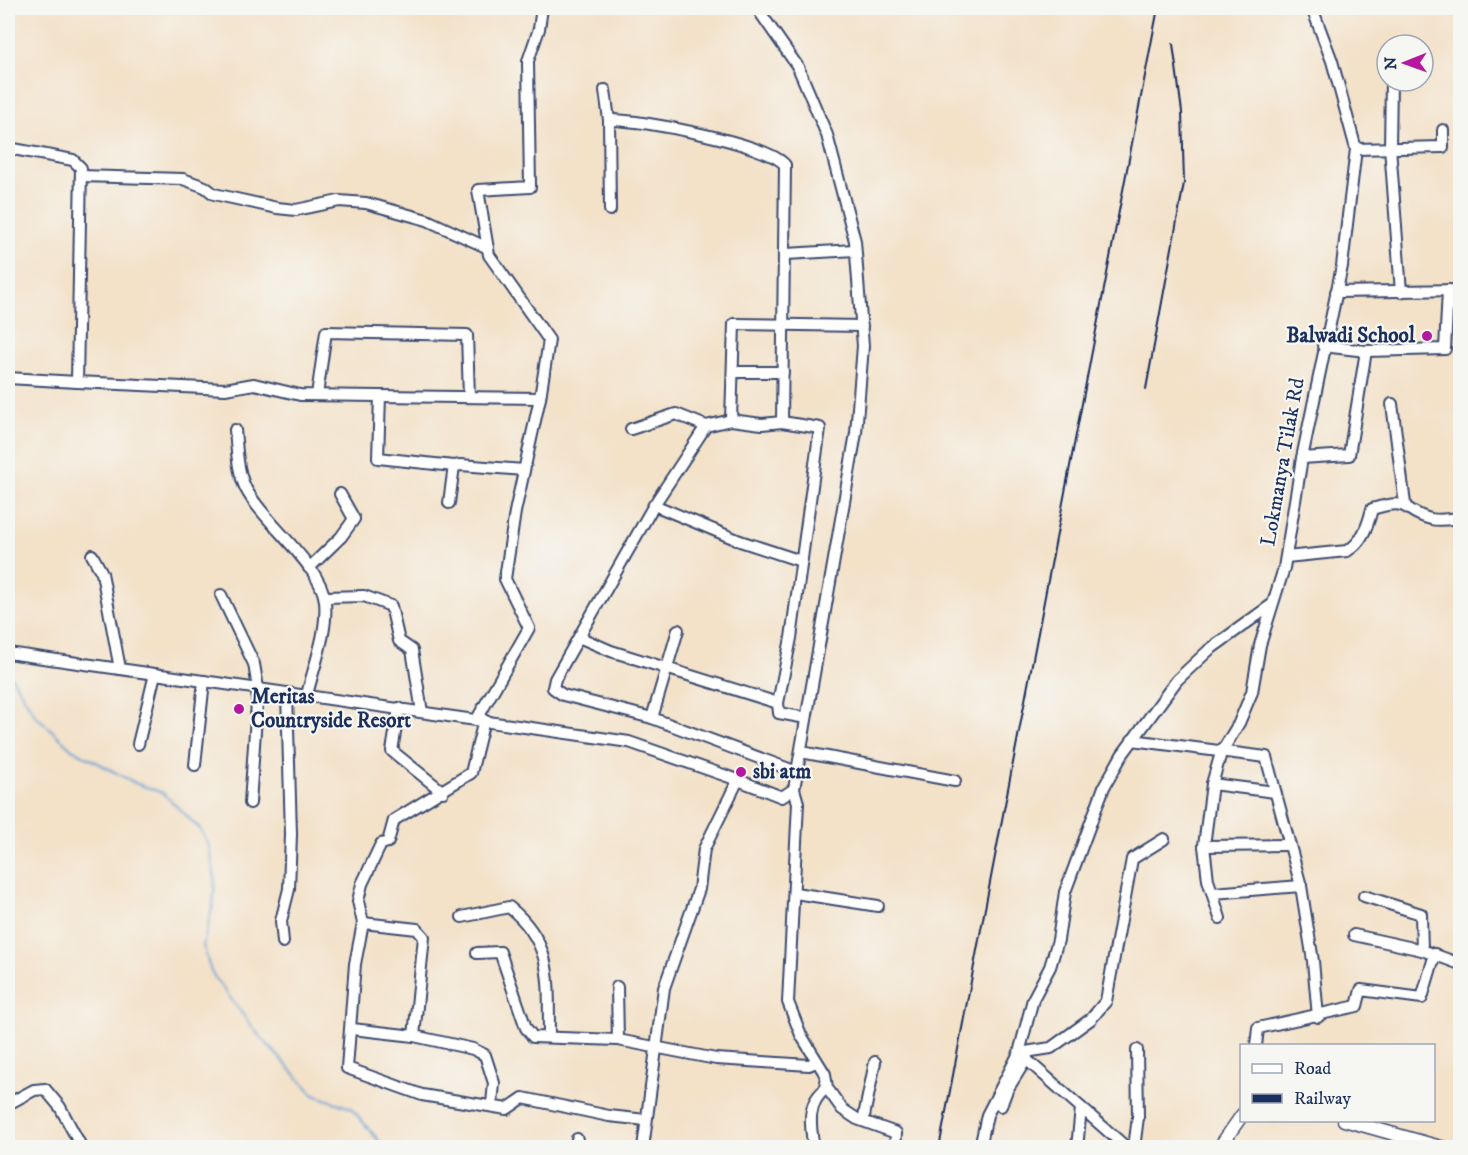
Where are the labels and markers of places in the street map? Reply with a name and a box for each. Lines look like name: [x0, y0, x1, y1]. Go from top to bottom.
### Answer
place label: Balwadi School: [1286, 323, 1416, 349]
marker: Balwadi School: [1420, 329, 1434, 343]
place label: Meritas Countryside Resort: [251, 684, 411, 734]
marker: Meritas Countryside Resort: [232, 702, 246, 716]
place label: sbi atm: [753, 759, 811, 785]
marker: sbi atm: [734, 765, 748, 779]

